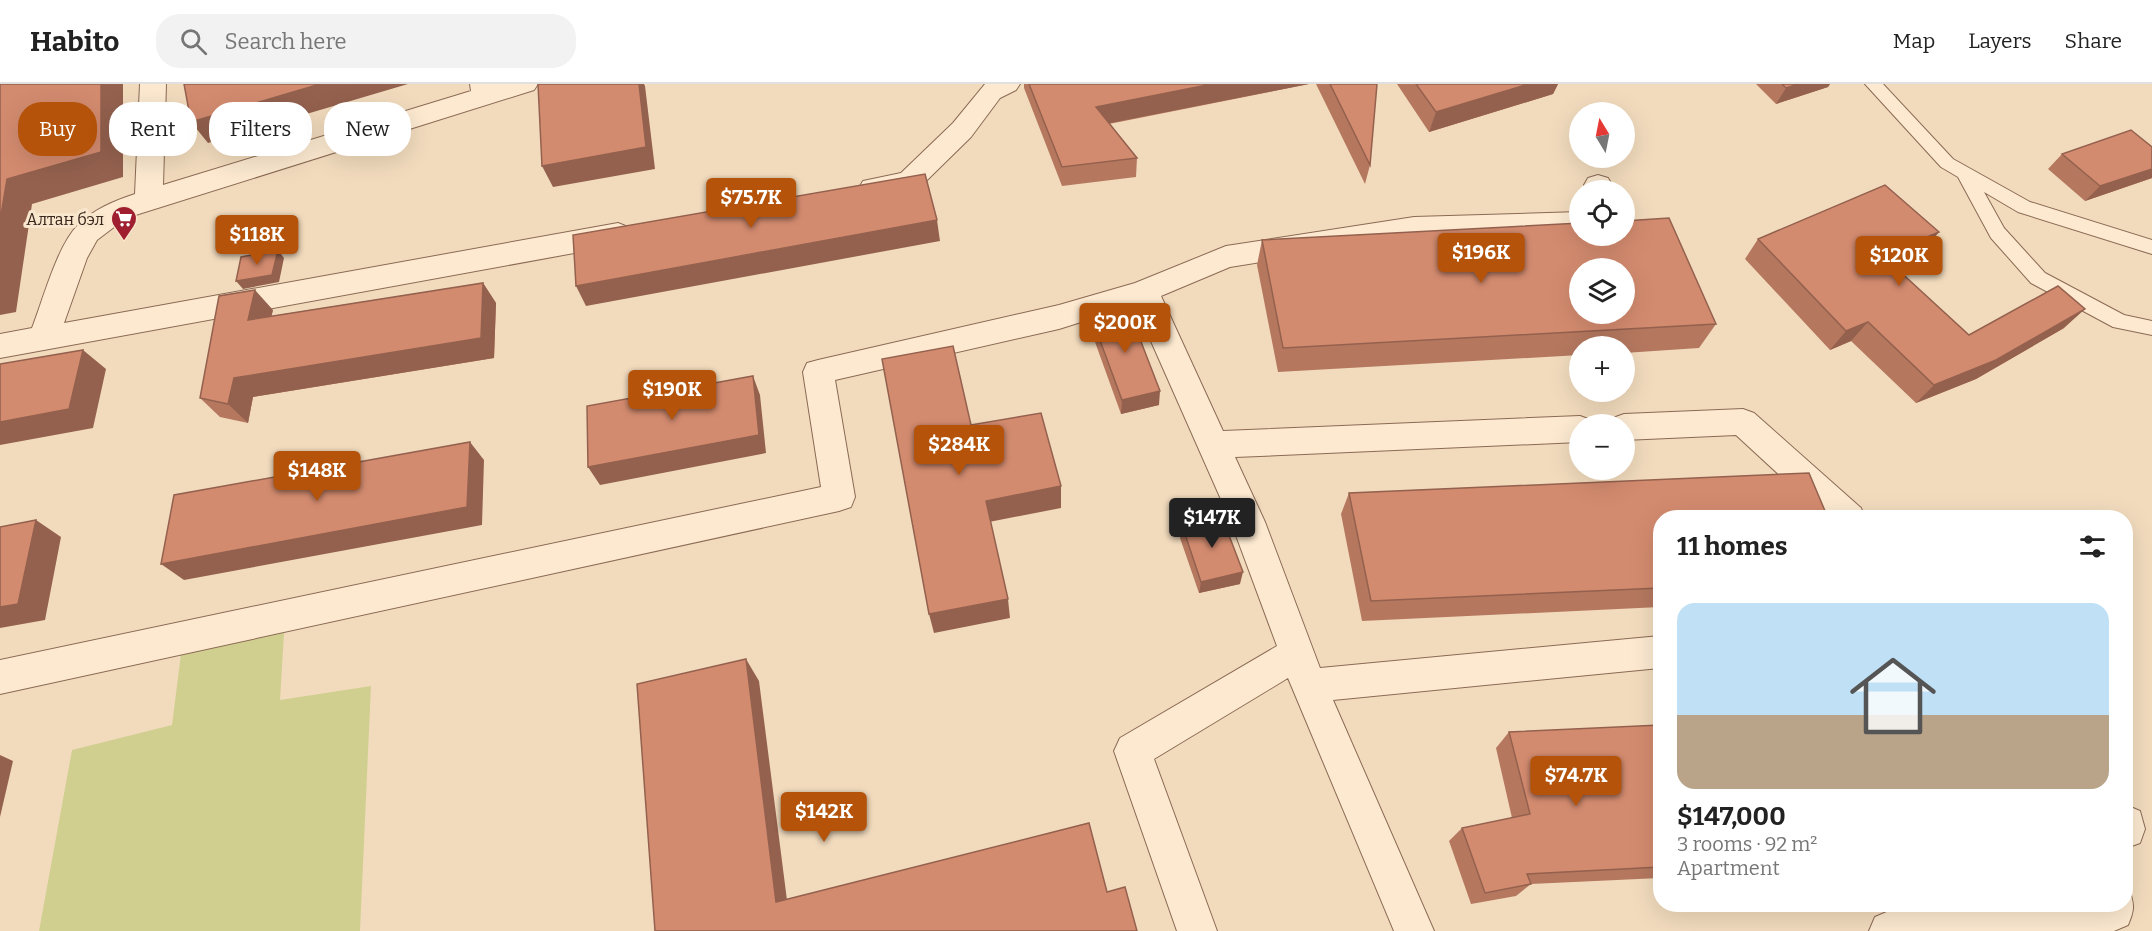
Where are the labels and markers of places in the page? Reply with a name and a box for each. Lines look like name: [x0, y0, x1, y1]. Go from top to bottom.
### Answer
pin: $75.7K: [702, 178, 800, 229]
supermarket icon: Алтан бэл: [109, 204, 139, 242]
place label: Алтан бэл: [26, 210, 104, 229]
pin: $118K: [215, 215, 299, 266]
pin: $196K: [1439, 233, 1523, 284]
pin: $120K: [1857, 236, 1941, 287]
pin: $200K: [1083, 303, 1167, 354]
pin: $190K: [630, 370, 714, 421]
pin: $284K: [917, 425, 1001, 476]
pin: $148K: [275, 451, 359, 502]
pin: $147K: [1170, 498, 1254, 549]
pin: $74.7K: [1527, 756, 1625, 807]
pin: $142K: [782, 792, 866, 843]

